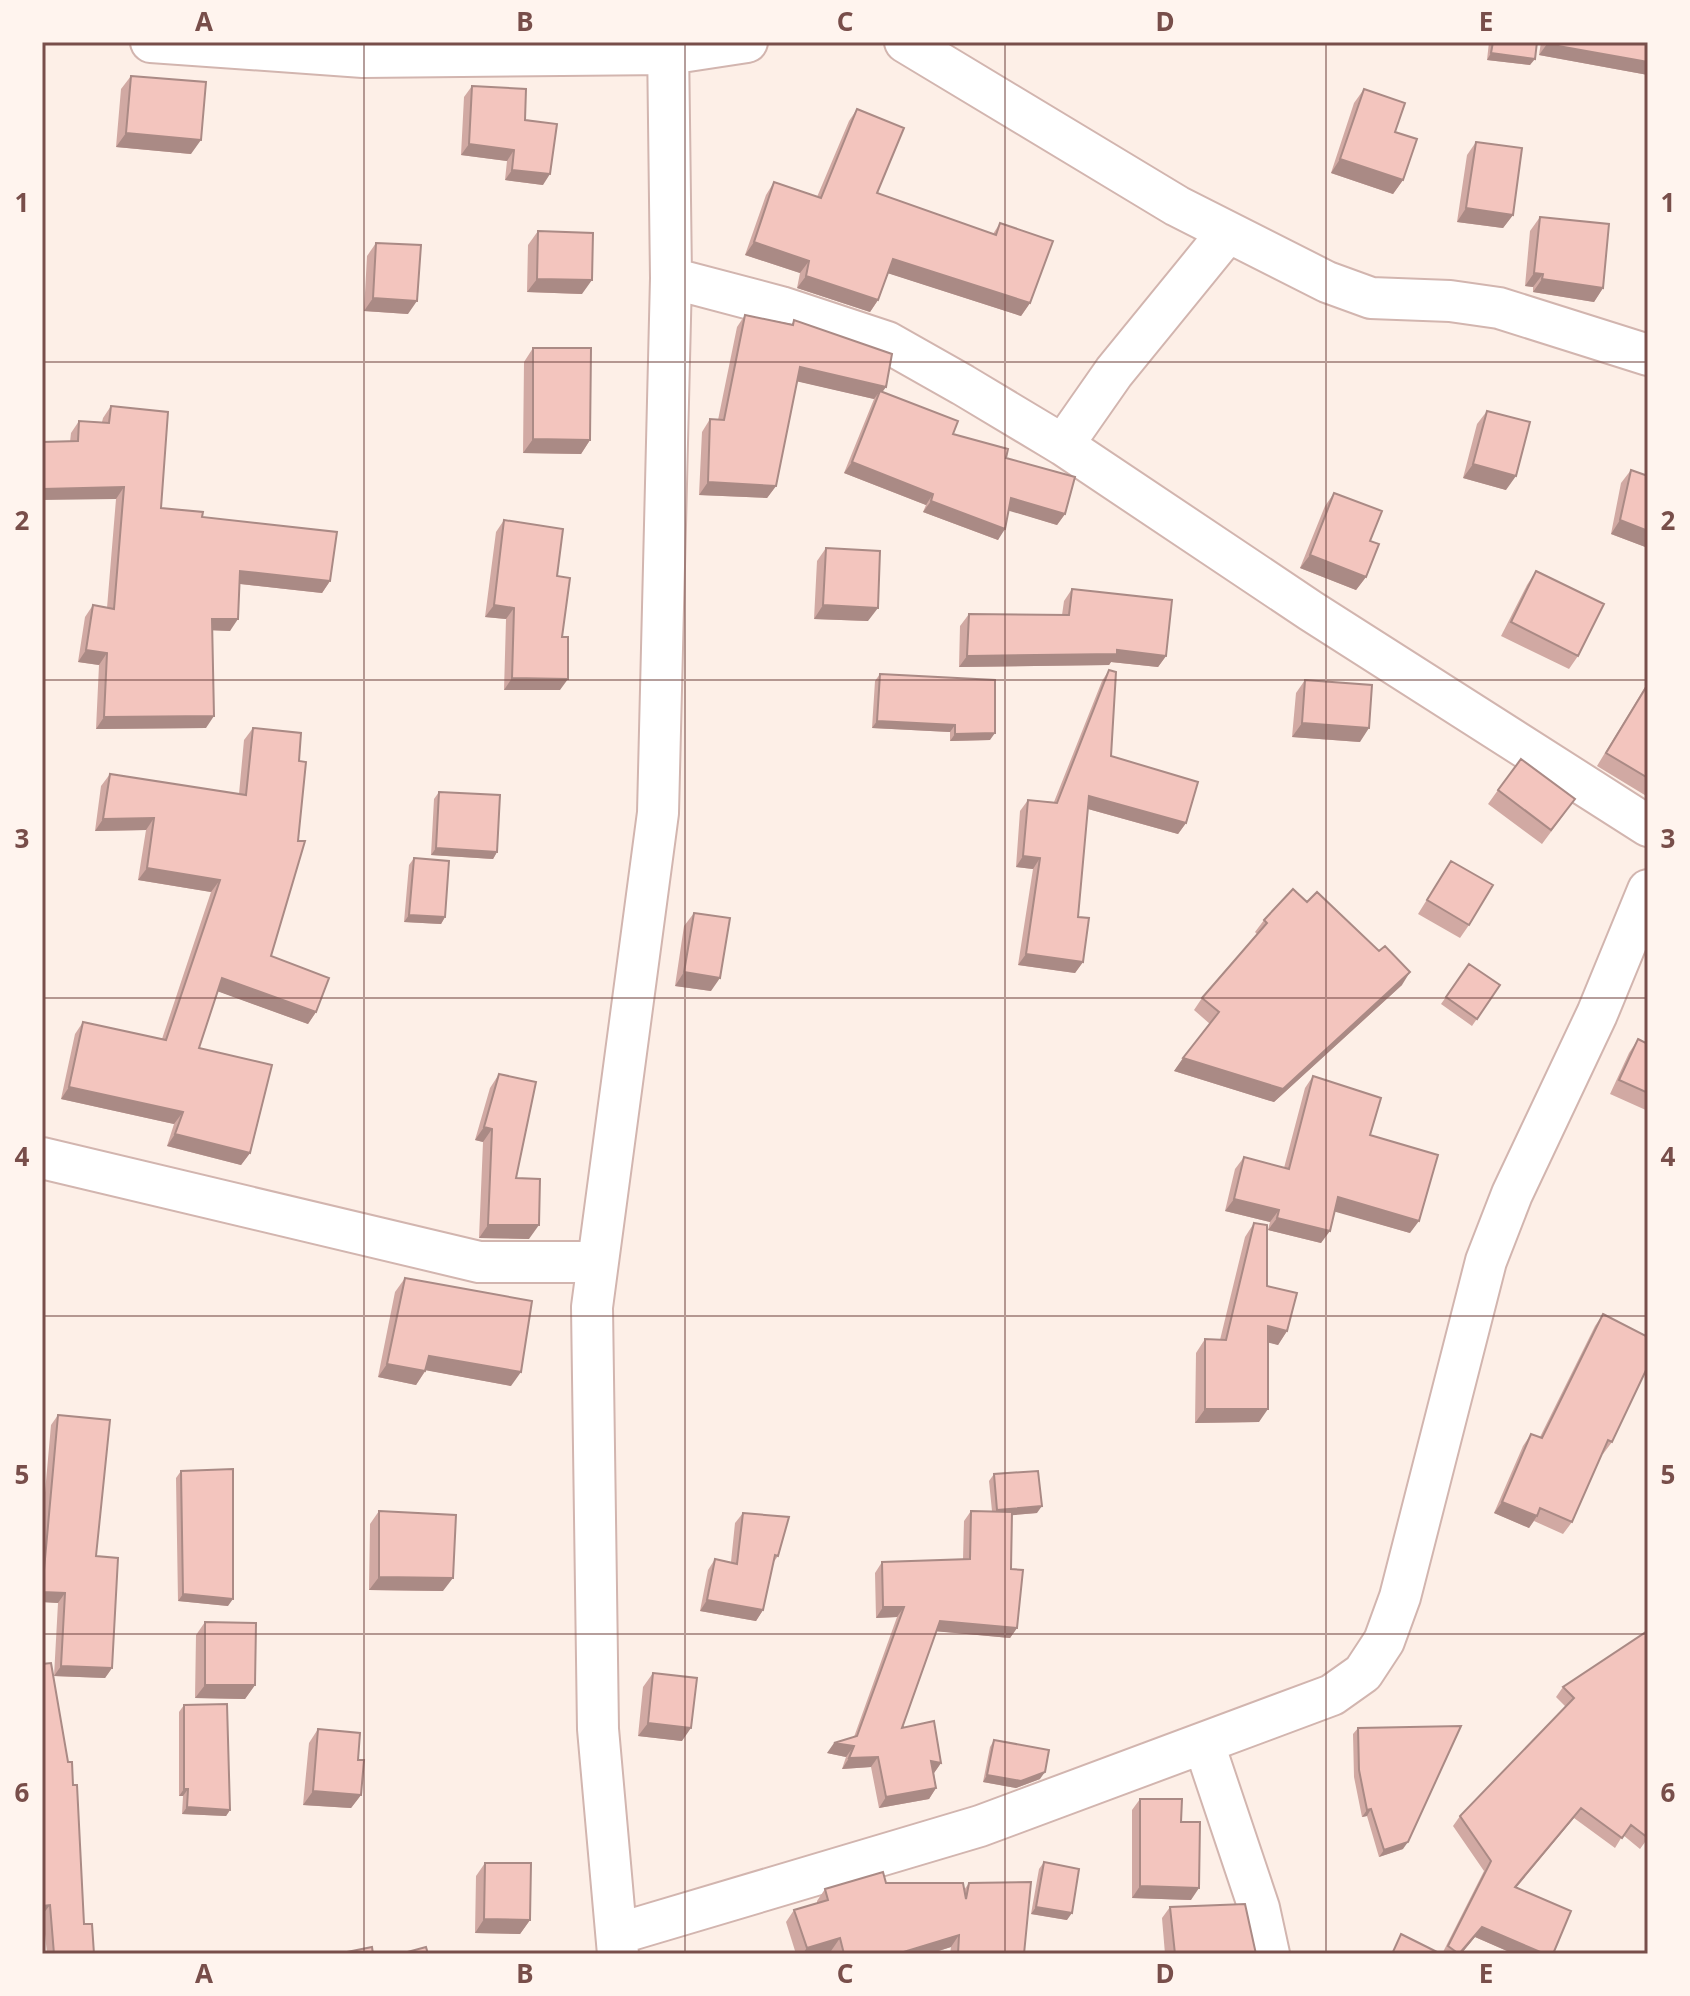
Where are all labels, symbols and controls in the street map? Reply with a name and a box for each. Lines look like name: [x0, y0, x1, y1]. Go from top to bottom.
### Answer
text: A: [195, 3, 213, 39]
text: B: [516, 3, 534, 39]
text: C: [837, 3, 853, 39]
text: D: [1155, 3, 1175, 39]
text: E: [1479, 3, 1493, 39]
text: 1: [15, 184, 29, 220]
text: 1: [1661, 184, 1675, 220]
text: 2: [15, 502, 30, 538]
text: 2: [1661, 502, 1676, 538]
text: 3: [15, 820, 29, 856]
text: 3: [1661, 820, 1675, 856]
text: 4: [15, 1138, 30, 1174]
text: 4: [1661, 1138, 1676, 1174]
text: 5: [15, 1456, 29, 1492]
text: 5: [1661, 1456, 1675, 1492]
text: 6: [15, 1774, 30, 1810]
text: 6: [1661, 1774, 1676, 1810]
text: A: [195, 1955, 213, 1991]
text: B: [516, 1955, 534, 1991]
text: C: [837, 1955, 853, 1991]
text: D: [1155, 1955, 1175, 1991]
text: E: [1479, 1955, 1493, 1991]

